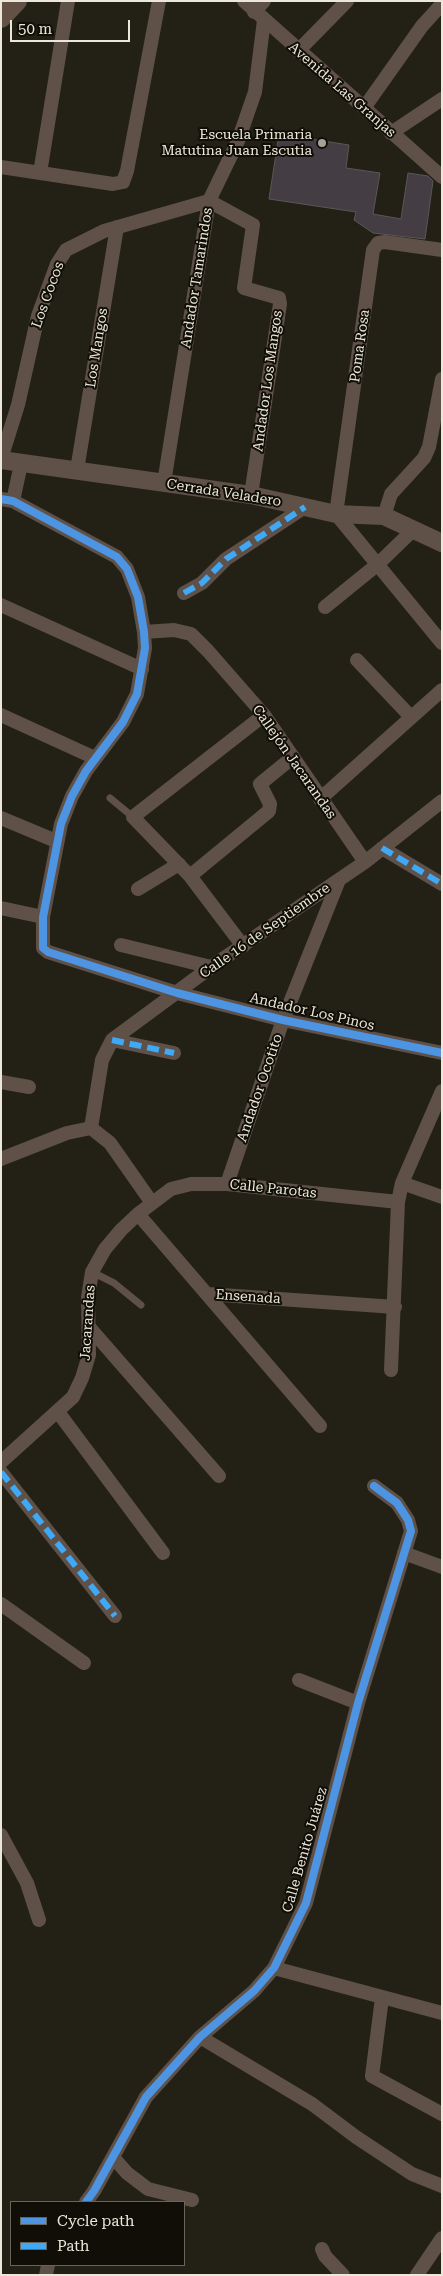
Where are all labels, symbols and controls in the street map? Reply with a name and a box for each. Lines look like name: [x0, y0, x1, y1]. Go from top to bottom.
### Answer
scale bar: [12, 10, 132, 42]
text: 50 m: [18, 20, 52, 38]
street label: Avenida Las Granjas: [285, 39, 399, 141]
place label: Escuela Primaria Matutina Juan Escutia: [161, 127, 312, 160]
marker: Escuela Primaria Matutina Juan Escutia: [316, 137, 328, 149]
street label: Andador Tamarindos: [178, 207, 216, 349]
street label: Los Cocos: [28, 260, 68, 330]
street label: Los Mangos: [82, 307, 112, 389]
street label: Poma Rosa: [347, 308, 373, 384]
street label: Andador Los Mangos: [250, 309, 286, 453]
street label: Cerrada Veladero: [165, 476, 283, 510]
street label: Callejón Jacarandas: [248, 702, 340, 822]
street label: Calle 16 de Septiembre: [197, 880, 333, 982]
street label: Andador Los Pinos: [248, 989, 376, 1035]
street label: Andador Ocotito: [234, 1032, 286, 1144]
street label: Calle Parotas: [229, 1176, 317, 1202]
street label: Jacarandas: [77, 1285, 99, 1361]
street label: Ensenada: [215, 1286, 281, 1308]
street label: Calle Benito Juárez: [279, 1786, 331, 1914]
legend: [10, 2201, 185, 2266]
text: Cycle path: [57, 2212, 134, 2230]
text: Path: [57, 2237, 90, 2255]

